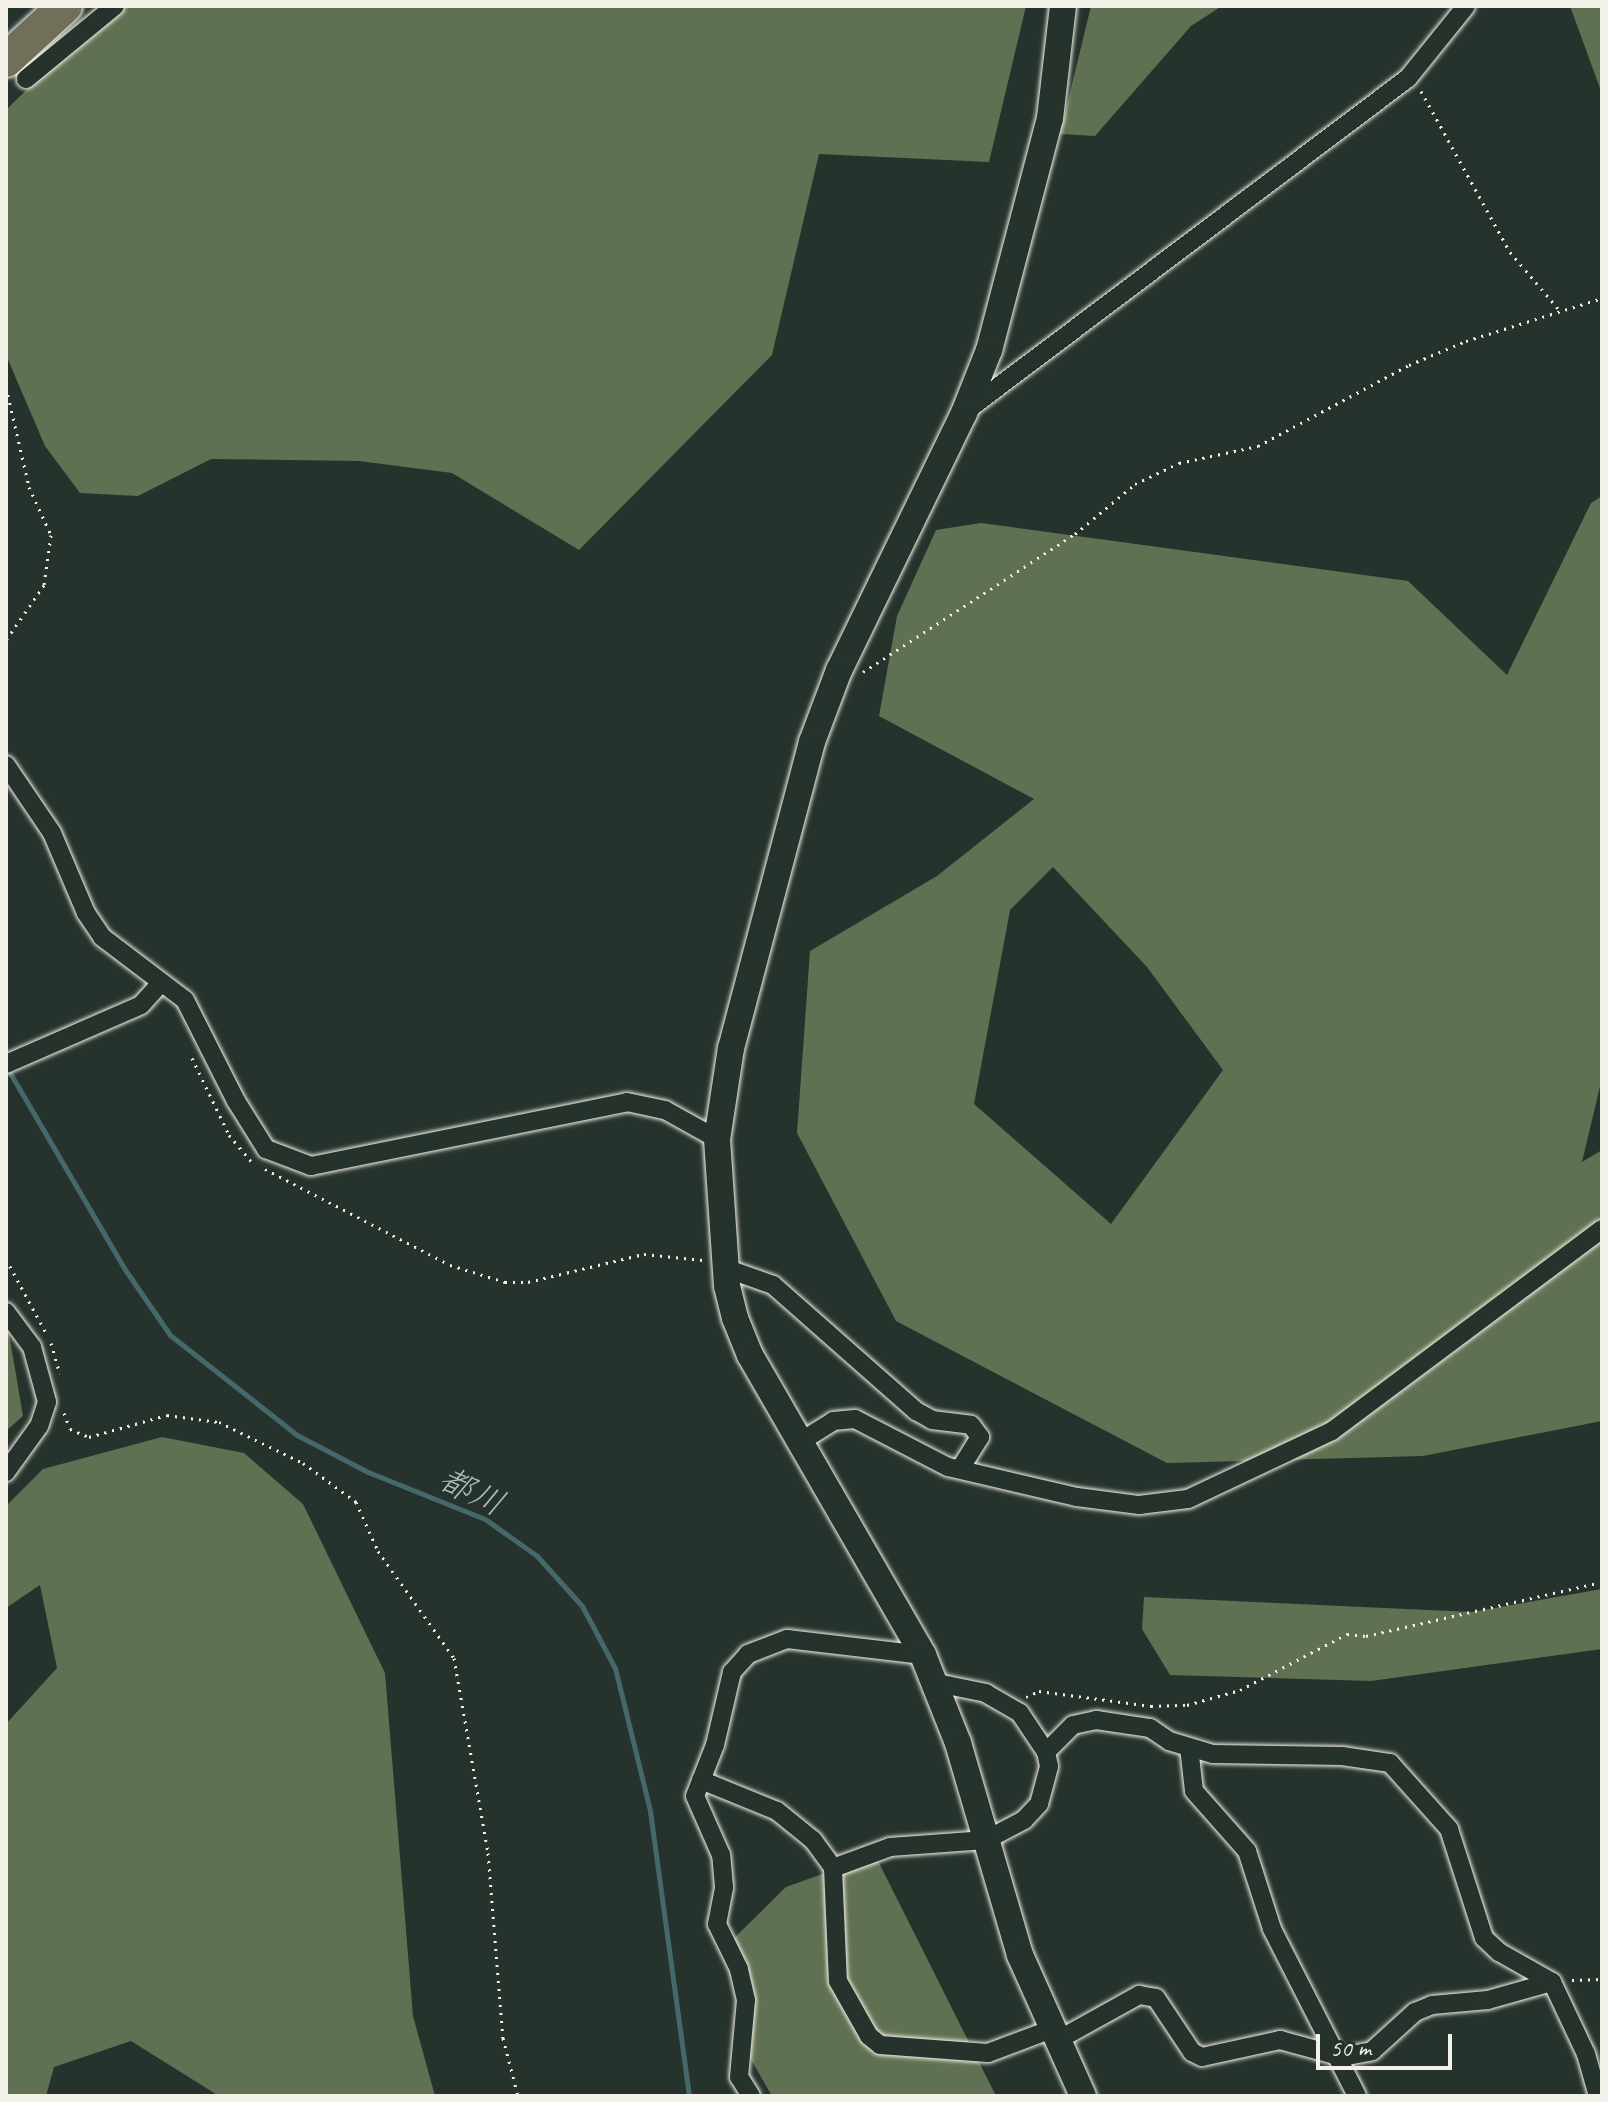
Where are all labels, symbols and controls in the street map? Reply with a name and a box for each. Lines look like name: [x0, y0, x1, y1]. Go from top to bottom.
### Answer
water label: 都川: [432, 1458, 512, 1524]
scale bar: [1320, 2018, 1456, 2068]
text: 50 m: [1330, 2033, 1371, 2063]

